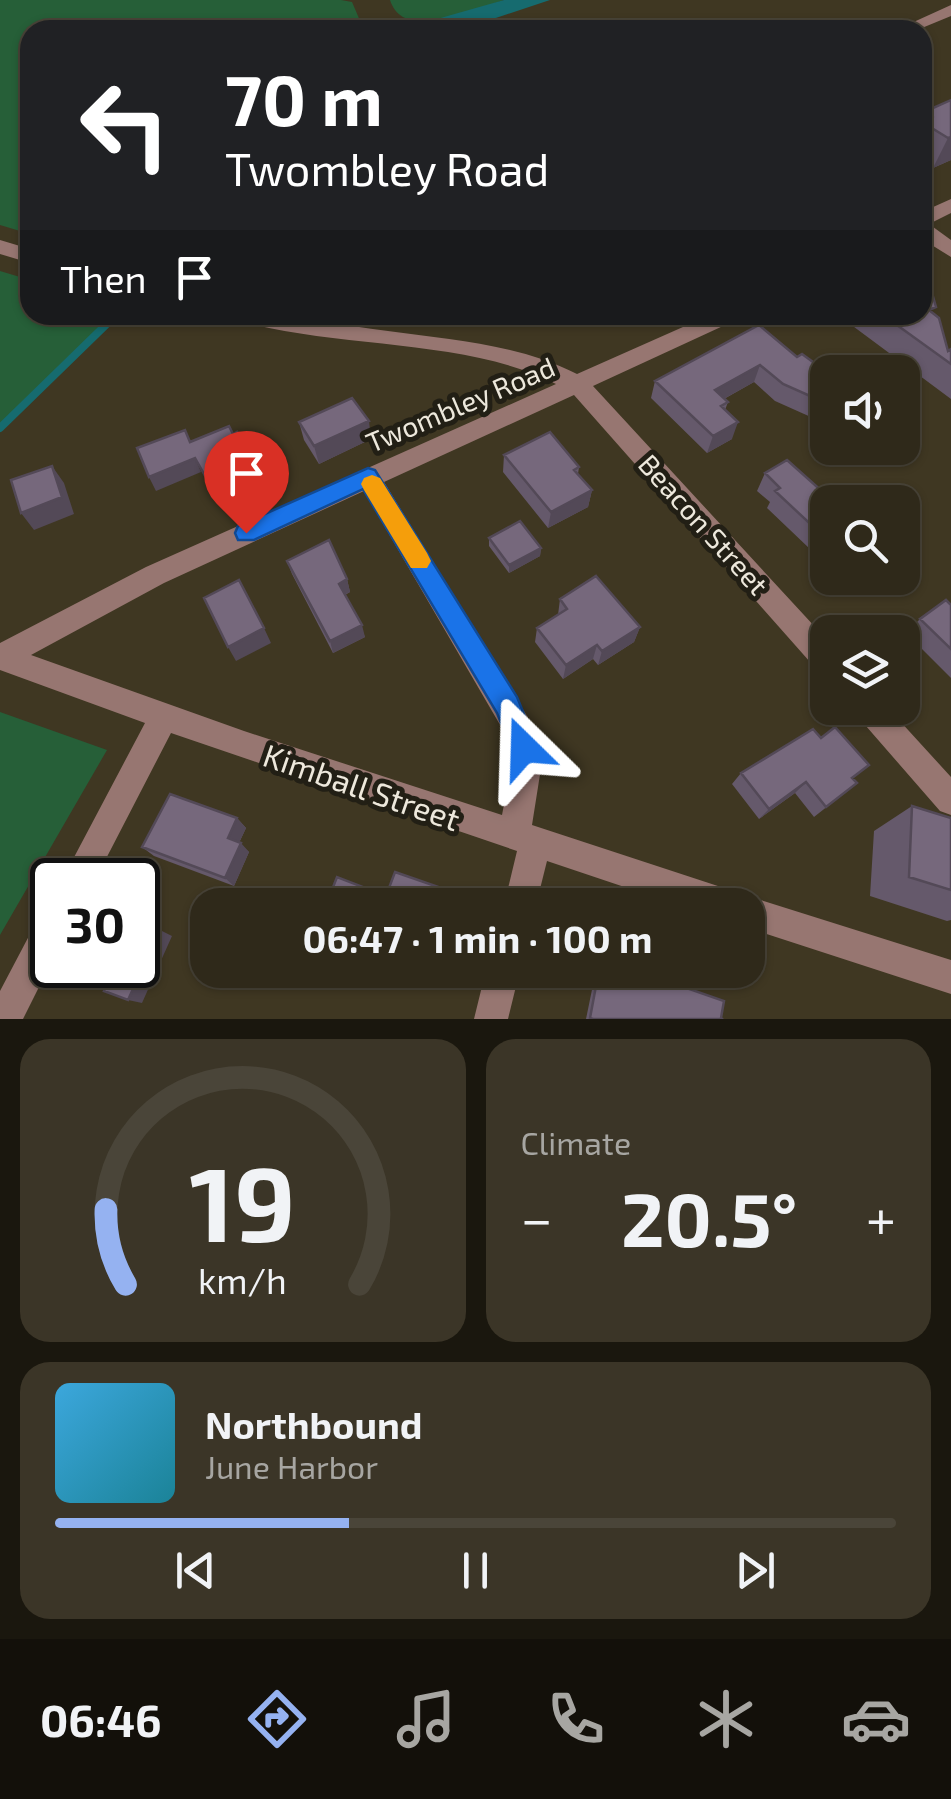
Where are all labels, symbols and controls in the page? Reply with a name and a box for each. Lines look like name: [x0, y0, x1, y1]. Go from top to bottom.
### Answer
text: 70 m: [225, 56, 383, 140]
icon: left: [60, 60, 190, 190]
text: Twombley Road: [225, 141, 549, 195]
icon: arrive: [167, 250, 222, 305]
text: Then: [60, 255, 147, 301]
street label: Twombley Road: [360, 349, 560, 459]
map controls: [810, 355, 920, 725]
button: sound: [810, 355, 920, 465]
pin: [204, 431, 289, 534]
icon: arrive: [219, 446, 274, 501]
street label: Beacon Street: [632, 447, 776, 601]
button: search: [810, 485, 920, 595]
button: layers: [810, 615, 920, 725]
position arrow: [472, 696, 576, 800]
street label: Kimball Street: [259, 735, 465, 837]
speed limit sign: 30: [30, 858, 160, 988]
text: 06:47 · 1 min · 100 m: [303, 915, 652, 961]
text: Climate: [521, 1123, 631, 1161]
text: 19: [190, 1138, 296, 1263]
text: 20.5°: [621, 1172, 797, 1262]
text: −: [521, 1184, 553, 1250]
text: +: [866, 1184, 896, 1250]
text: km/h: [198, 1258, 287, 1301]
text: Northbound: [205, 1401, 423, 1447]
text: June Harbor: [205, 1447, 378, 1485]
icon: previous: [168, 1543, 223, 1598]
icon: pause: [448, 1543, 503, 1598]
icon: next: [728, 1543, 783, 1598]
icon: directions: [242, 1684, 312, 1754]
icon: music: [391, 1684, 461, 1754]
icon: phone: [541, 1684, 611, 1754]
icon: climate: [691, 1684, 761, 1754]
icon: car: [841, 1684, 911, 1754]
text: 06:46: [40, 1692, 162, 1746]

